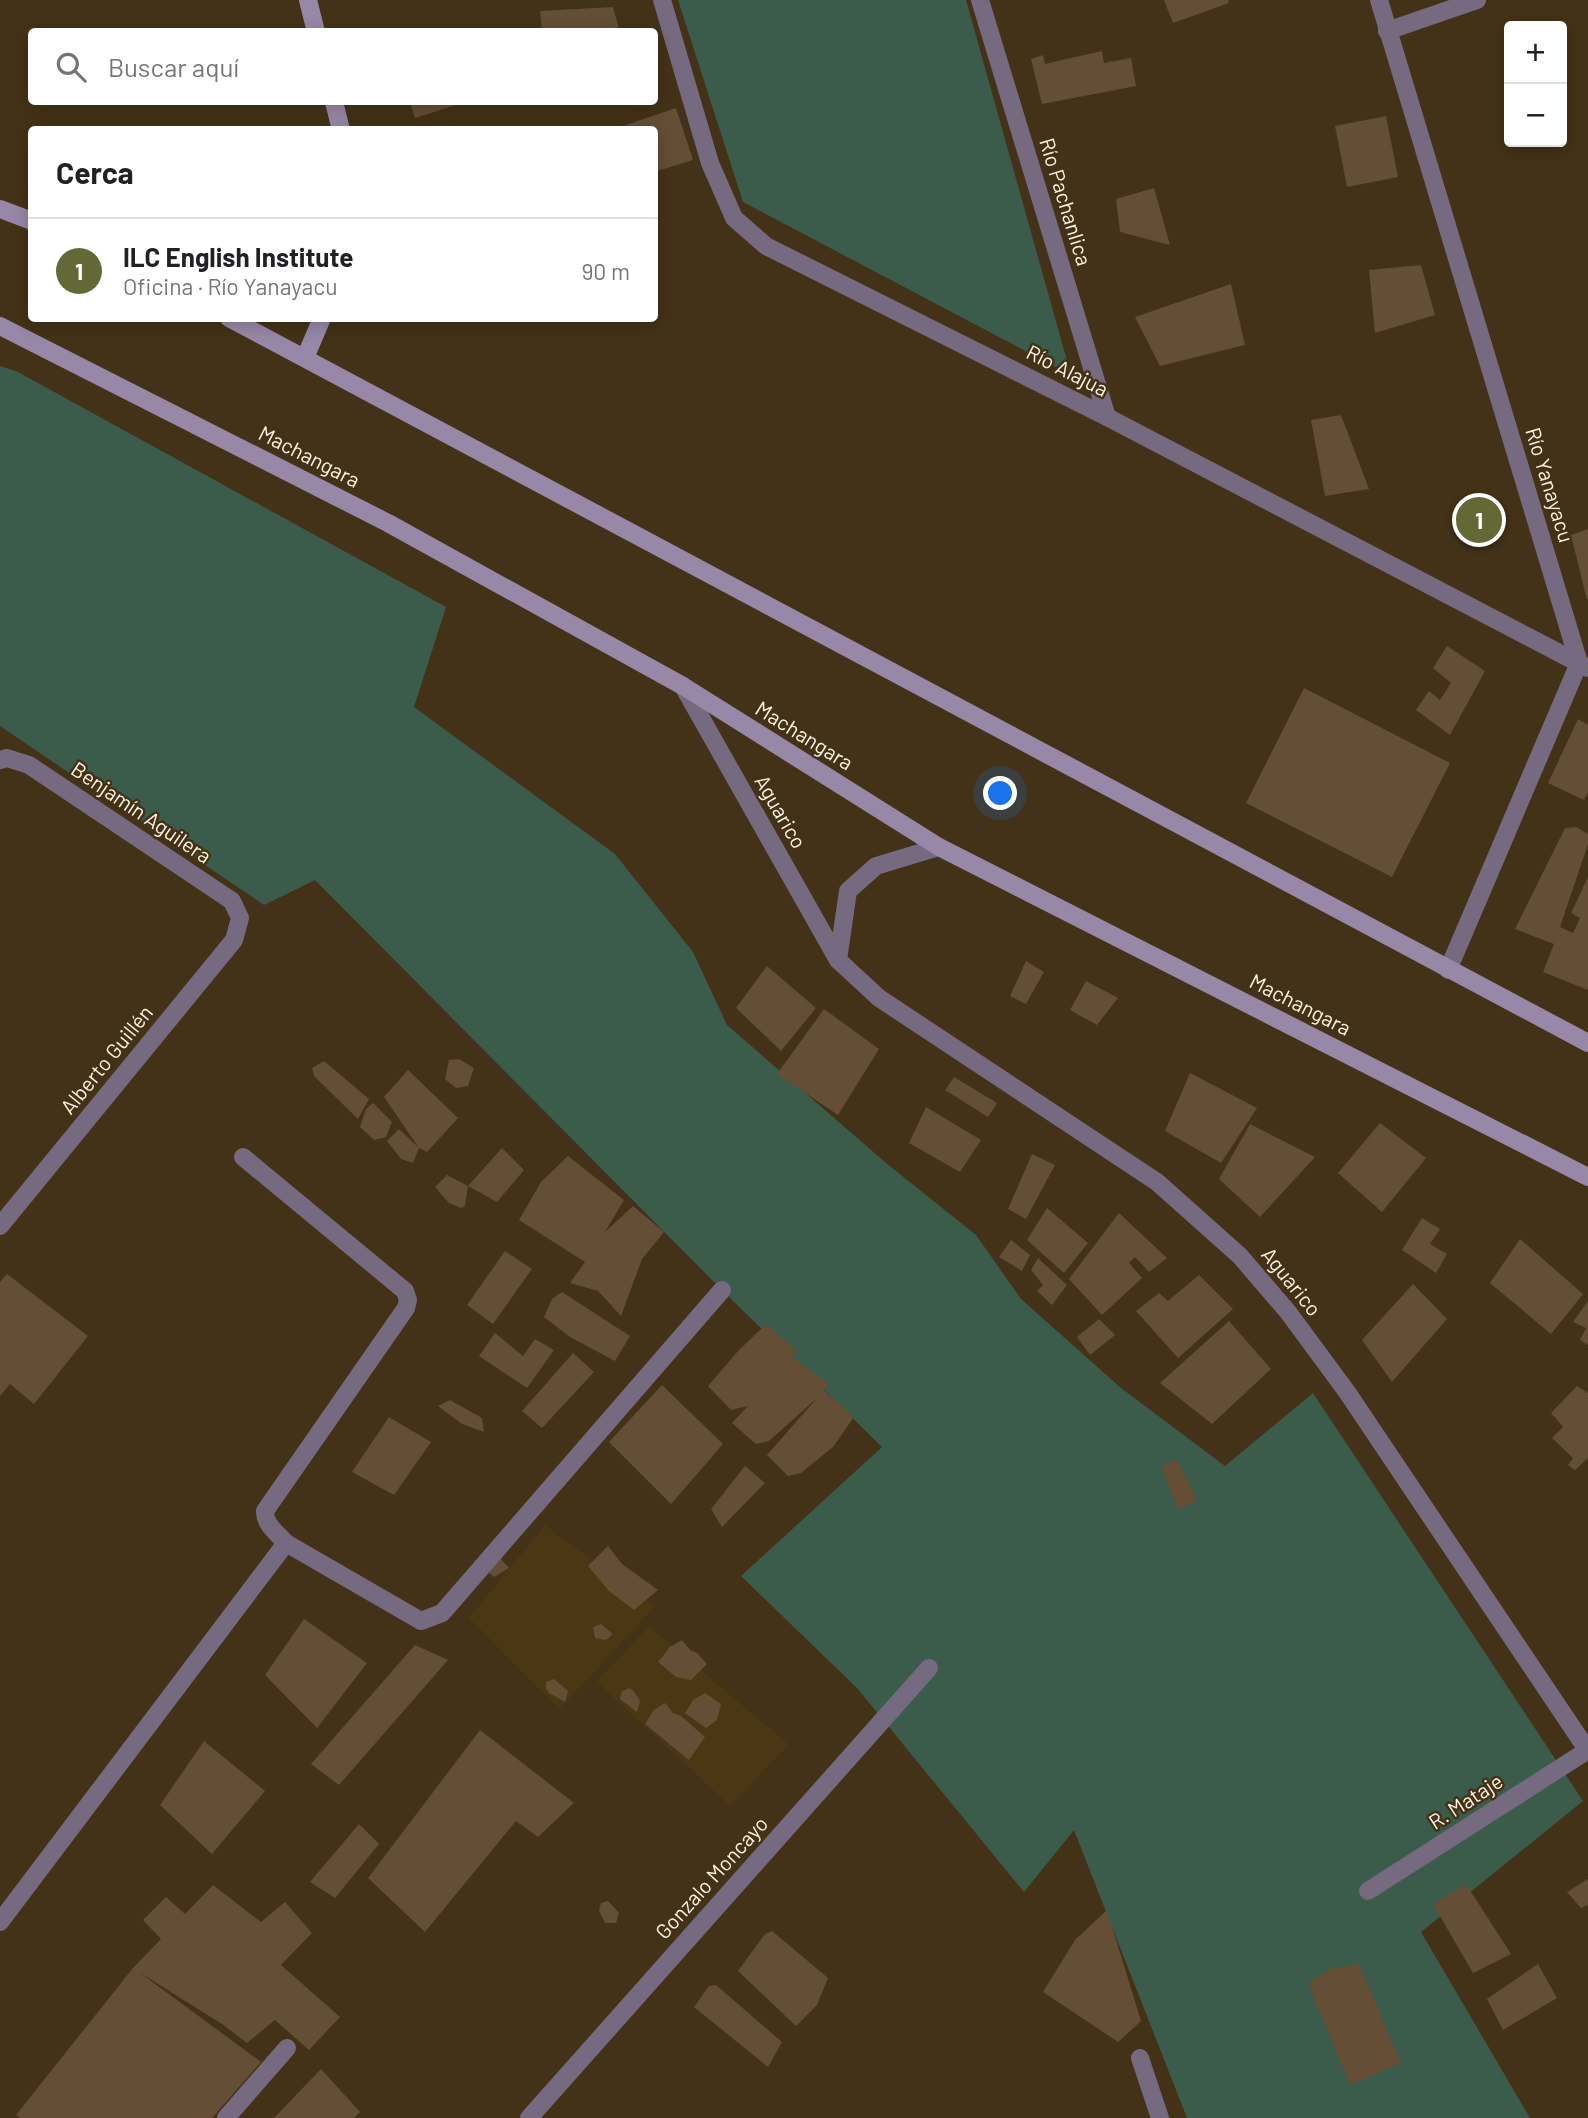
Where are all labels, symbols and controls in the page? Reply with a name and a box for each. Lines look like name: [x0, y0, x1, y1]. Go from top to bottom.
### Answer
map controls: [1504, 21, 1567, 147]
button: +: [1504, 21, 1567, 84]
search box: [28, 28, 658, 105]
icon: search: [52, 48, 90, 86]
text: Buscar aquí: [108, 51, 239, 82]
button: −: [1504, 84, 1567, 147]
street label: Río Pachanlica: [1035, 135, 1098, 268]
text: Cerca: [56, 154, 134, 190]
text: ILC English Institute: [123, 241, 353, 272]
text: 1: [75, 257, 83, 285]
text: 90 m: [581, 257, 630, 285]
text: Oficina · Río Yanayacu: [123, 272, 338, 300]
street label: Río Alajua: [1023, 338, 1113, 401]
street label: Machangara: [255, 419, 365, 492]
street label: Río Yanayacu: [1521, 424, 1580, 545]
pin: 1: [1456, 494, 1502, 546]
street label: Machangara: [751, 695, 858, 775]
street label: Benjamín Aguilera: [67, 756, 217, 868]
street label: Aguarico: [750, 770, 812, 853]
your location: [983, 776, 1017, 810]
street label: Machangara: [1246, 967, 1356, 1040]
street label: Alberto Guillén: [54, 1000, 157, 1118]
street label: Aguarico: [1257, 1242, 1327, 1320]
street label: R. Mataje: [1423, 1768, 1507, 1834]
street label: Gonzalo Moncayo: [649, 1811, 772, 1943]

